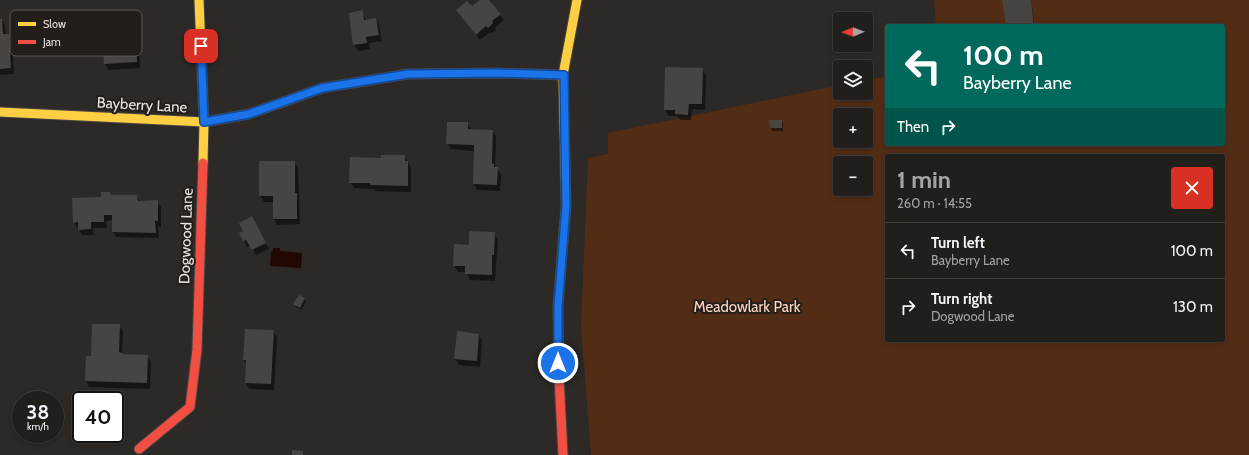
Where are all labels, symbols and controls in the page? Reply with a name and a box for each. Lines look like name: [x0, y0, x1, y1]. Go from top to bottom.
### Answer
legend: [10, 10, 142, 56]
north arrow: [833, 12, 873, 52]
map controls: [833, 12, 873, 196]
text: Slow: [43, 17, 66, 31]
pin: [184, 29, 218, 63]
text: Jam: [42, 35, 61, 49]
icon: arrive: [190, 35, 212, 57]
text: 100 m: [963, 38, 1044, 72]
icon: left: [897, 40, 949, 92]
button: layers: [833, 60, 873, 100]
text: Bayberry Lane: [963, 72, 1072, 94]
street label: Bayberry Lane: [96, 94, 188, 116]
button: +: [833, 108, 873, 148]
icon: right: [937, 116, 959, 138]
text: Then: [897, 118, 929, 136]
button: −: [833, 156, 873, 196]
text: 1 min: [897, 165, 951, 194]
button: close: [1171, 167, 1213, 209]
street label: Dogwood Lane: [175, 187, 197, 284]
text: 260 m · 14:55: [897, 195, 972, 211]
text: Turn left: [931, 234, 985, 252]
icon: left: [897, 240, 919, 262]
text: 100 m: [1171, 242, 1213, 260]
text: Bayberry Lane: [931, 252, 1010, 268]
text: Turn right: [931, 290, 992, 308]
icon: right: [897, 296, 919, 318]
park label: Meadowlark Park: [694, 298, 801, 316]
text: 130 m: [1173, 298, 1213, 316]
text: Dogwood Lane: [931, 308, 1014, 324]
position arrow: [537, 342, 579, 384]
speed limit sign: 40: [72, 391, 124, 443]
text: 38: [27, 400, 49, 424]
text: km/h: [27, 420, 49, 433]

